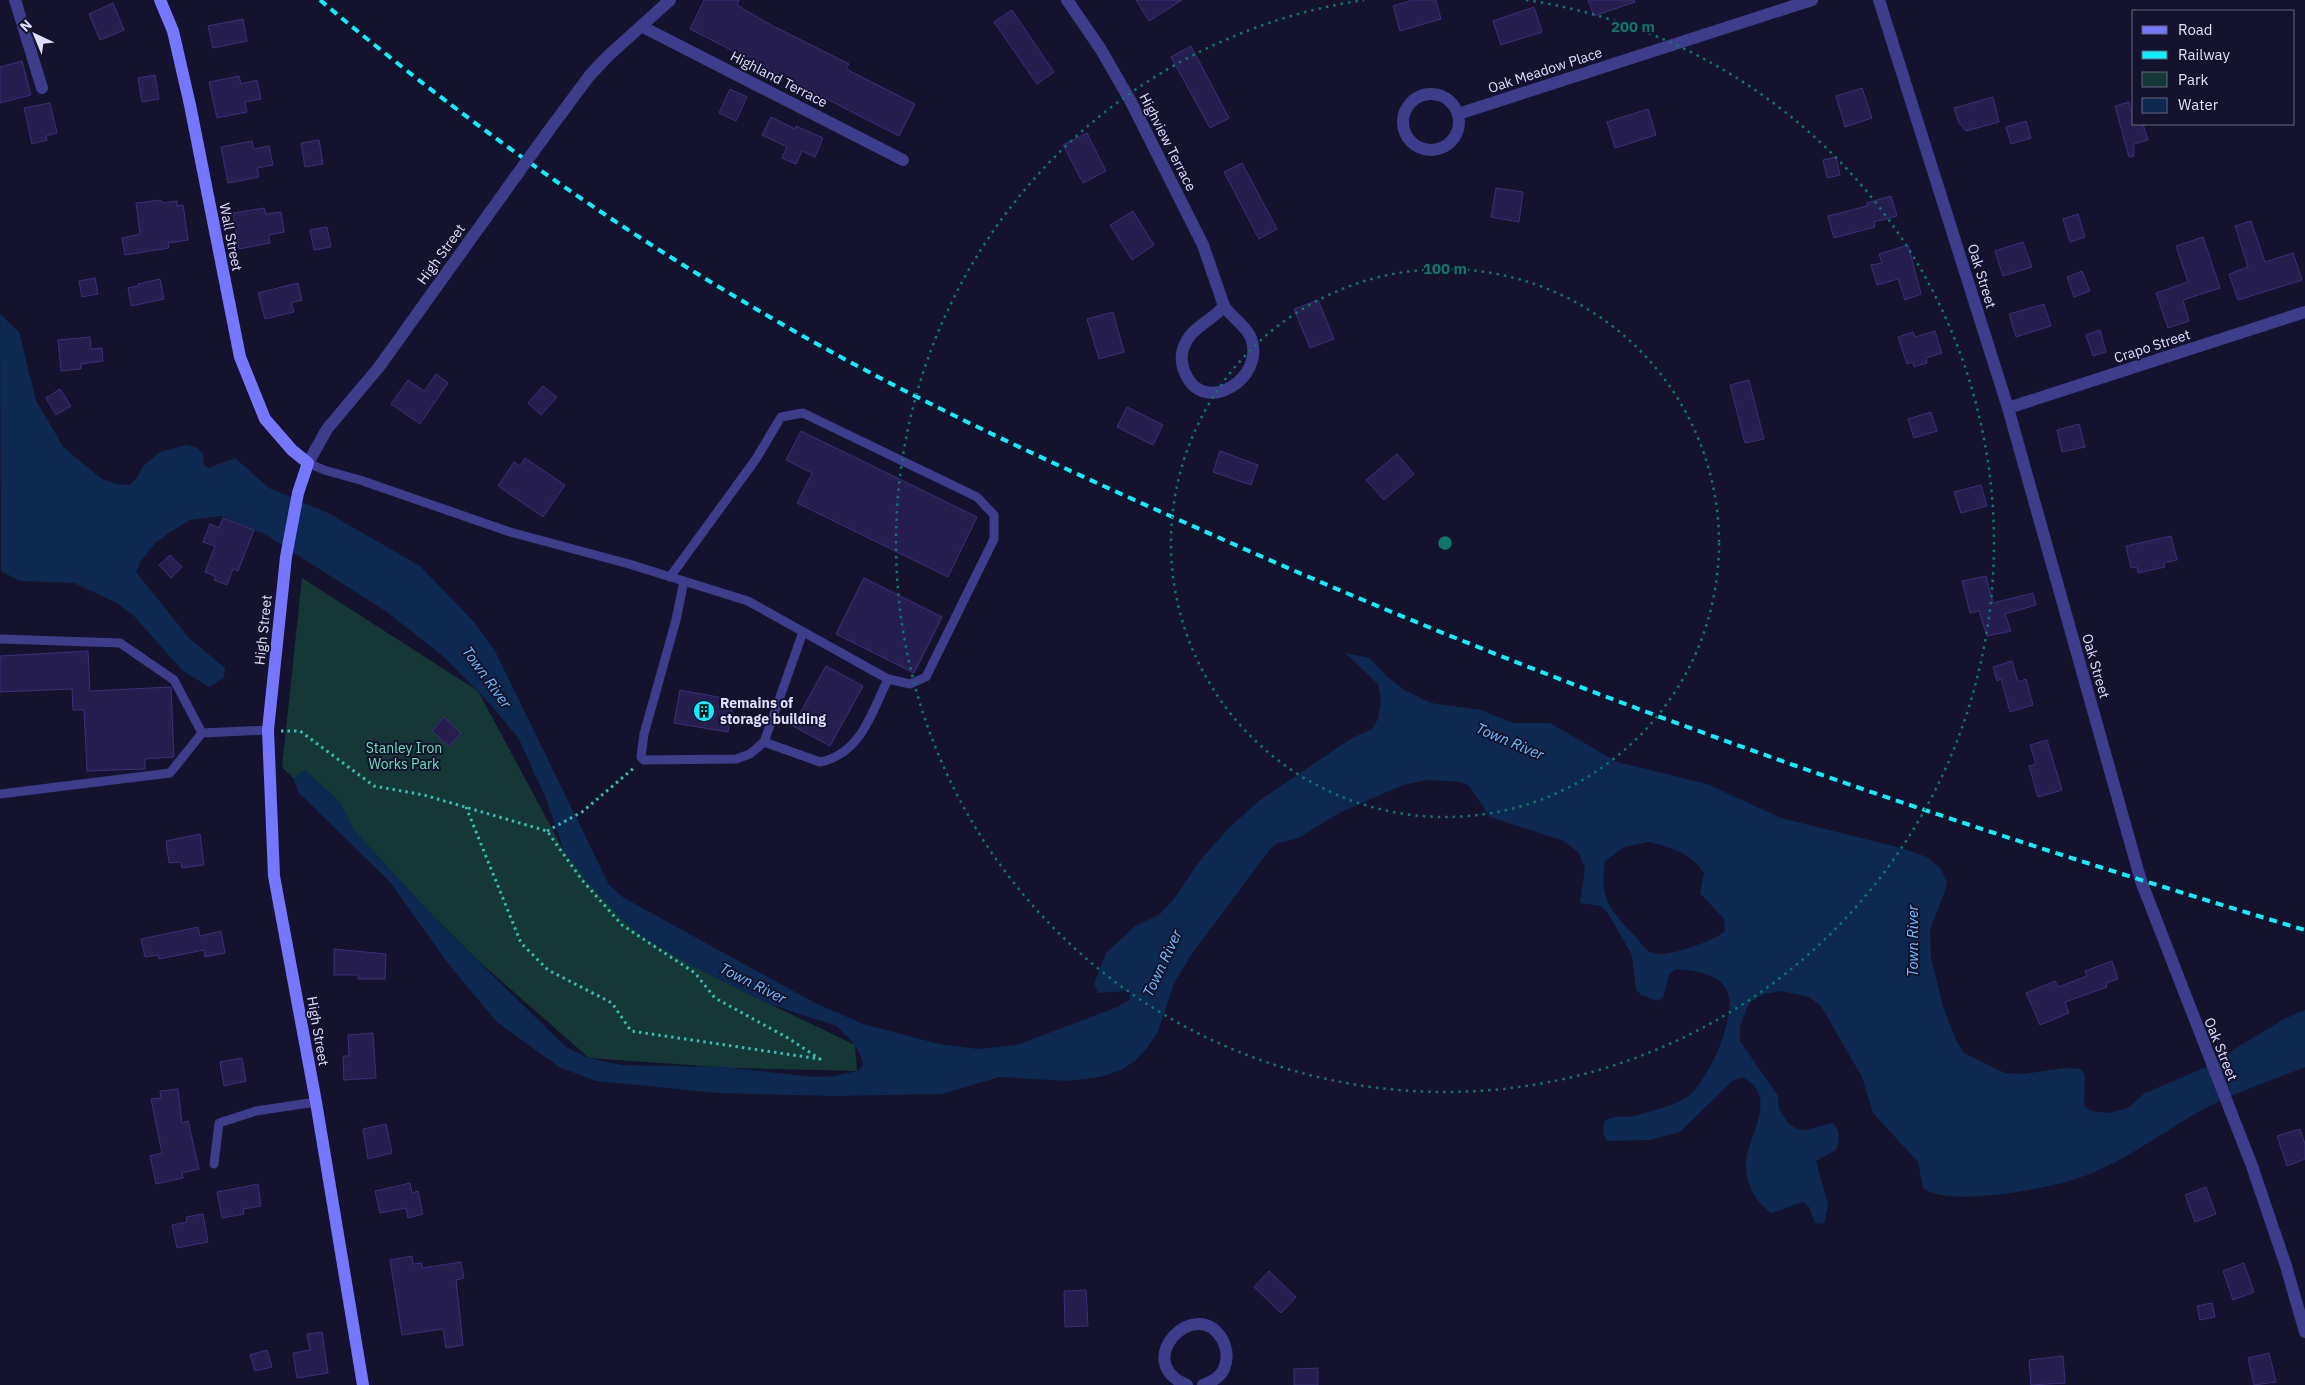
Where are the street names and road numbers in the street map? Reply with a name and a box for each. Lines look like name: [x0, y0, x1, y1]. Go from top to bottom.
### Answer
street label: Oak Meadow Place: [1486, 43, 1605, 97]
street label: Highland Terrace: [727, 47, 831, 111]
street label: Highview Terrace: [1136, 90, 1201, 194]
street label: Wall Street: [216, 201, 246, 273]
street label: High Street: [413, 220, 469, 288]
street label: Oak Street: [1964, 242, 2000, 310]
street label: Crapo Street: [2112, 325, 2192, 367]
street label: High Street: [250, 594, 276, 666]
street label: Oak Street: [2078, 632, 2114, 701]
street label: High Street: [303, 995, 333, 1067]
street label: Oak Street: [2200, 1015, 2242, 1083]

